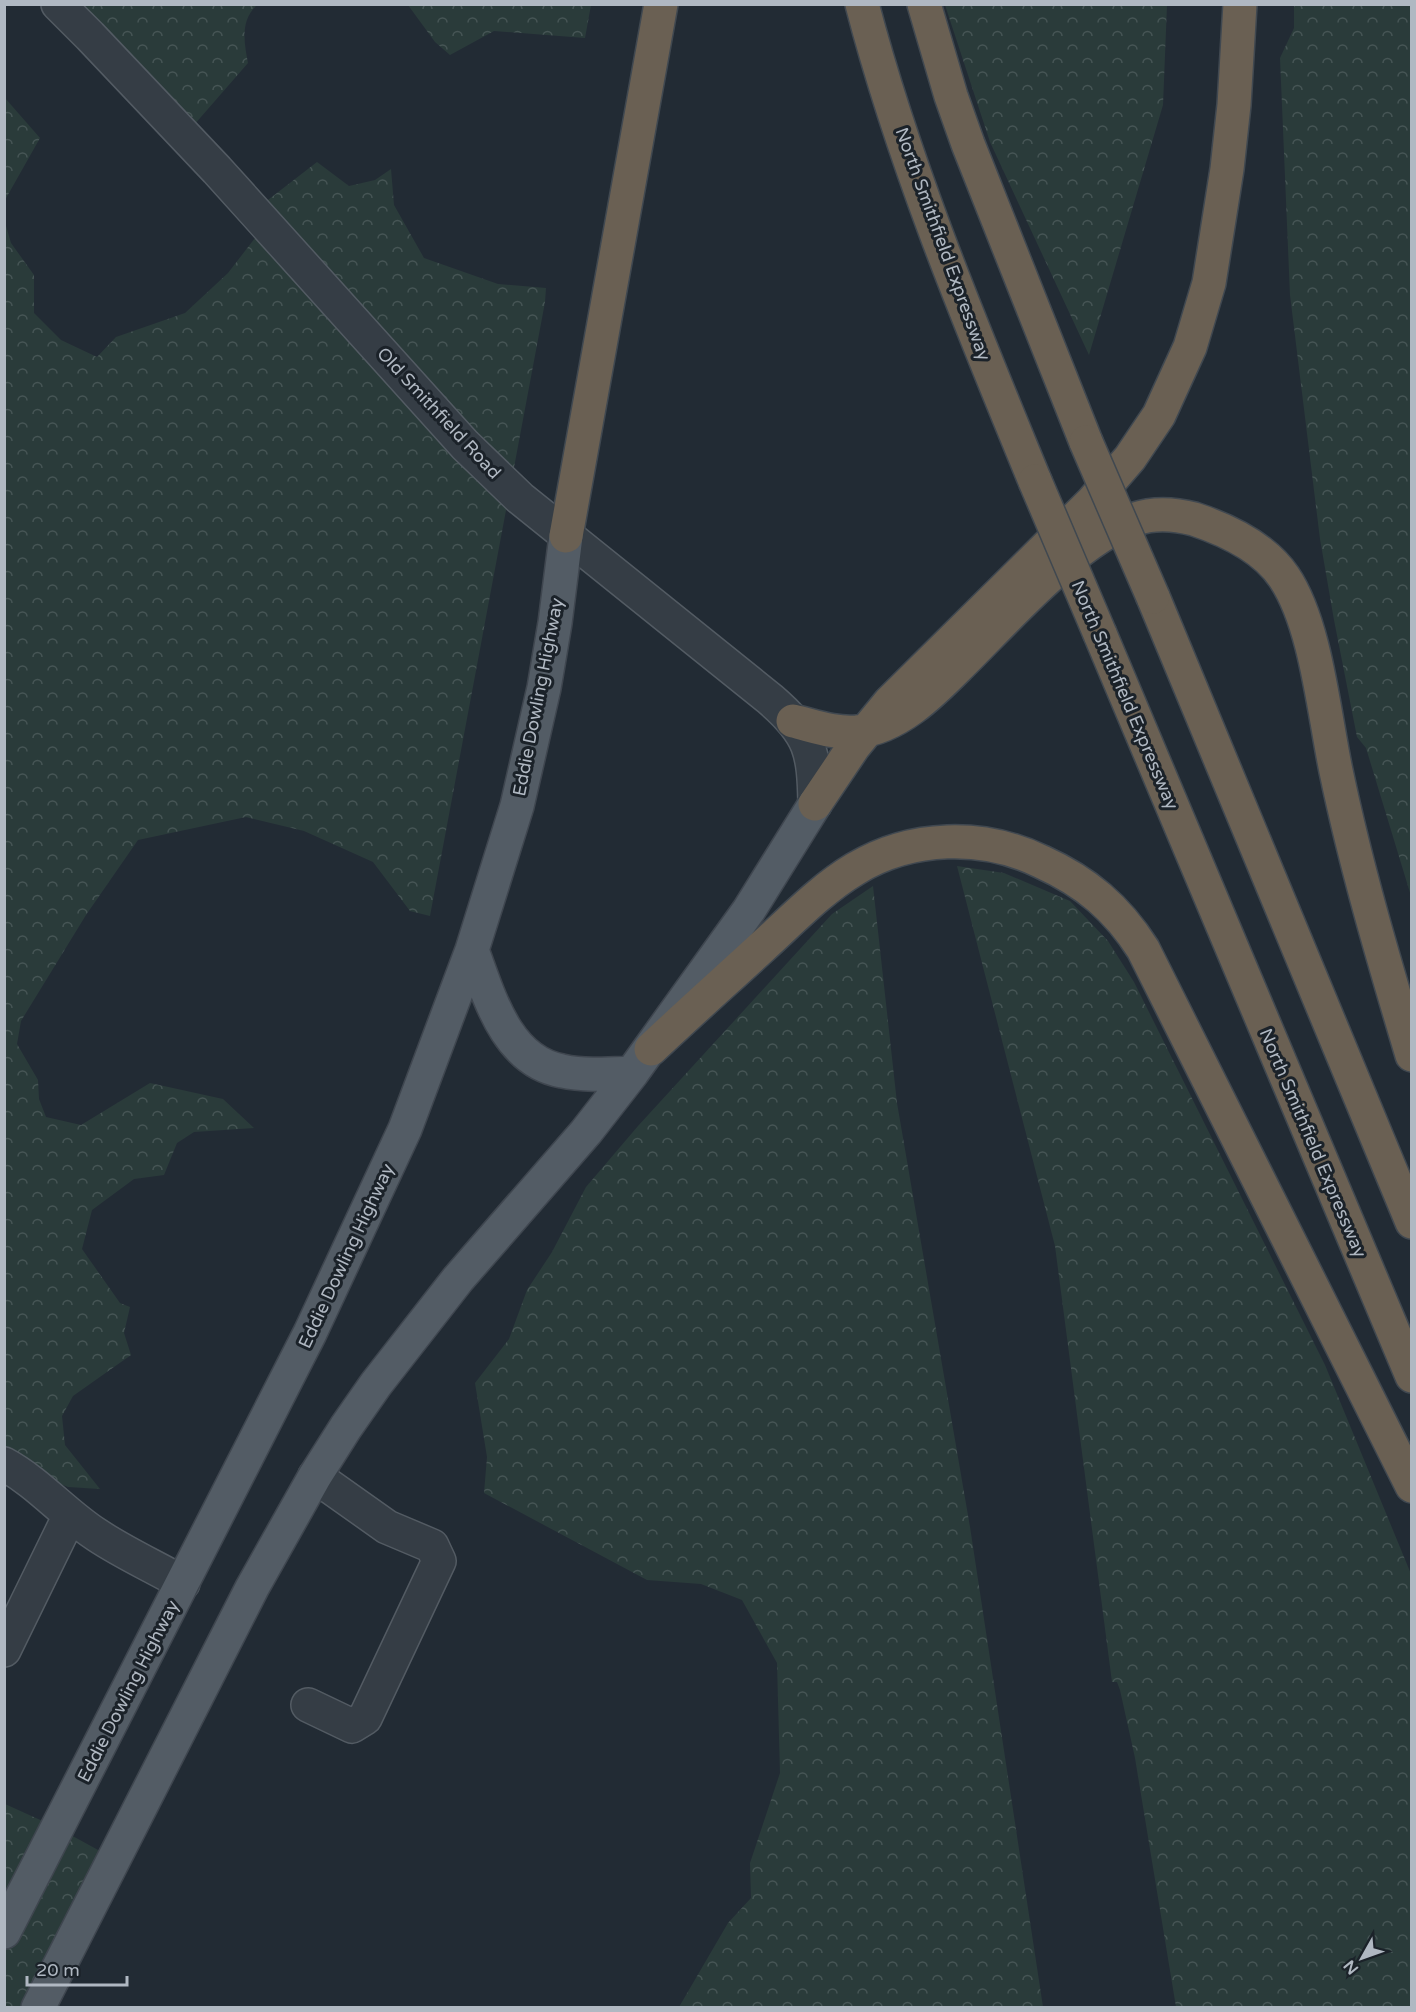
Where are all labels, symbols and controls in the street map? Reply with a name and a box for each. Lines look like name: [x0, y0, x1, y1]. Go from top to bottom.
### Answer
street label: North Smithfield Expressway: [890, 124, 996, 364]
street label: Old Smithfield Road: [372, 343, 506, 483]
street label: North Smithfield Expressway: [1067, 577, 1183, 813]
street label: Eddie Dowling Highway: [508, 596, 568, 798]
street label: North Smithfield Expressway: [1255, 1025, 1371, 1261]
street label: Eddie Dowling Highway: [293, 1160, 399, 1352]
street label: Eddie Dowling Highway: [72, 1596, 184, 1786]
north arrow: [1332, 1928, 1392, 1988]
scale bar: [27, 1949, 128, 1987]
text: N: [1339, 1956, 1363, 1978]
text: 20 m: [36, 1959, 80, 1981]

